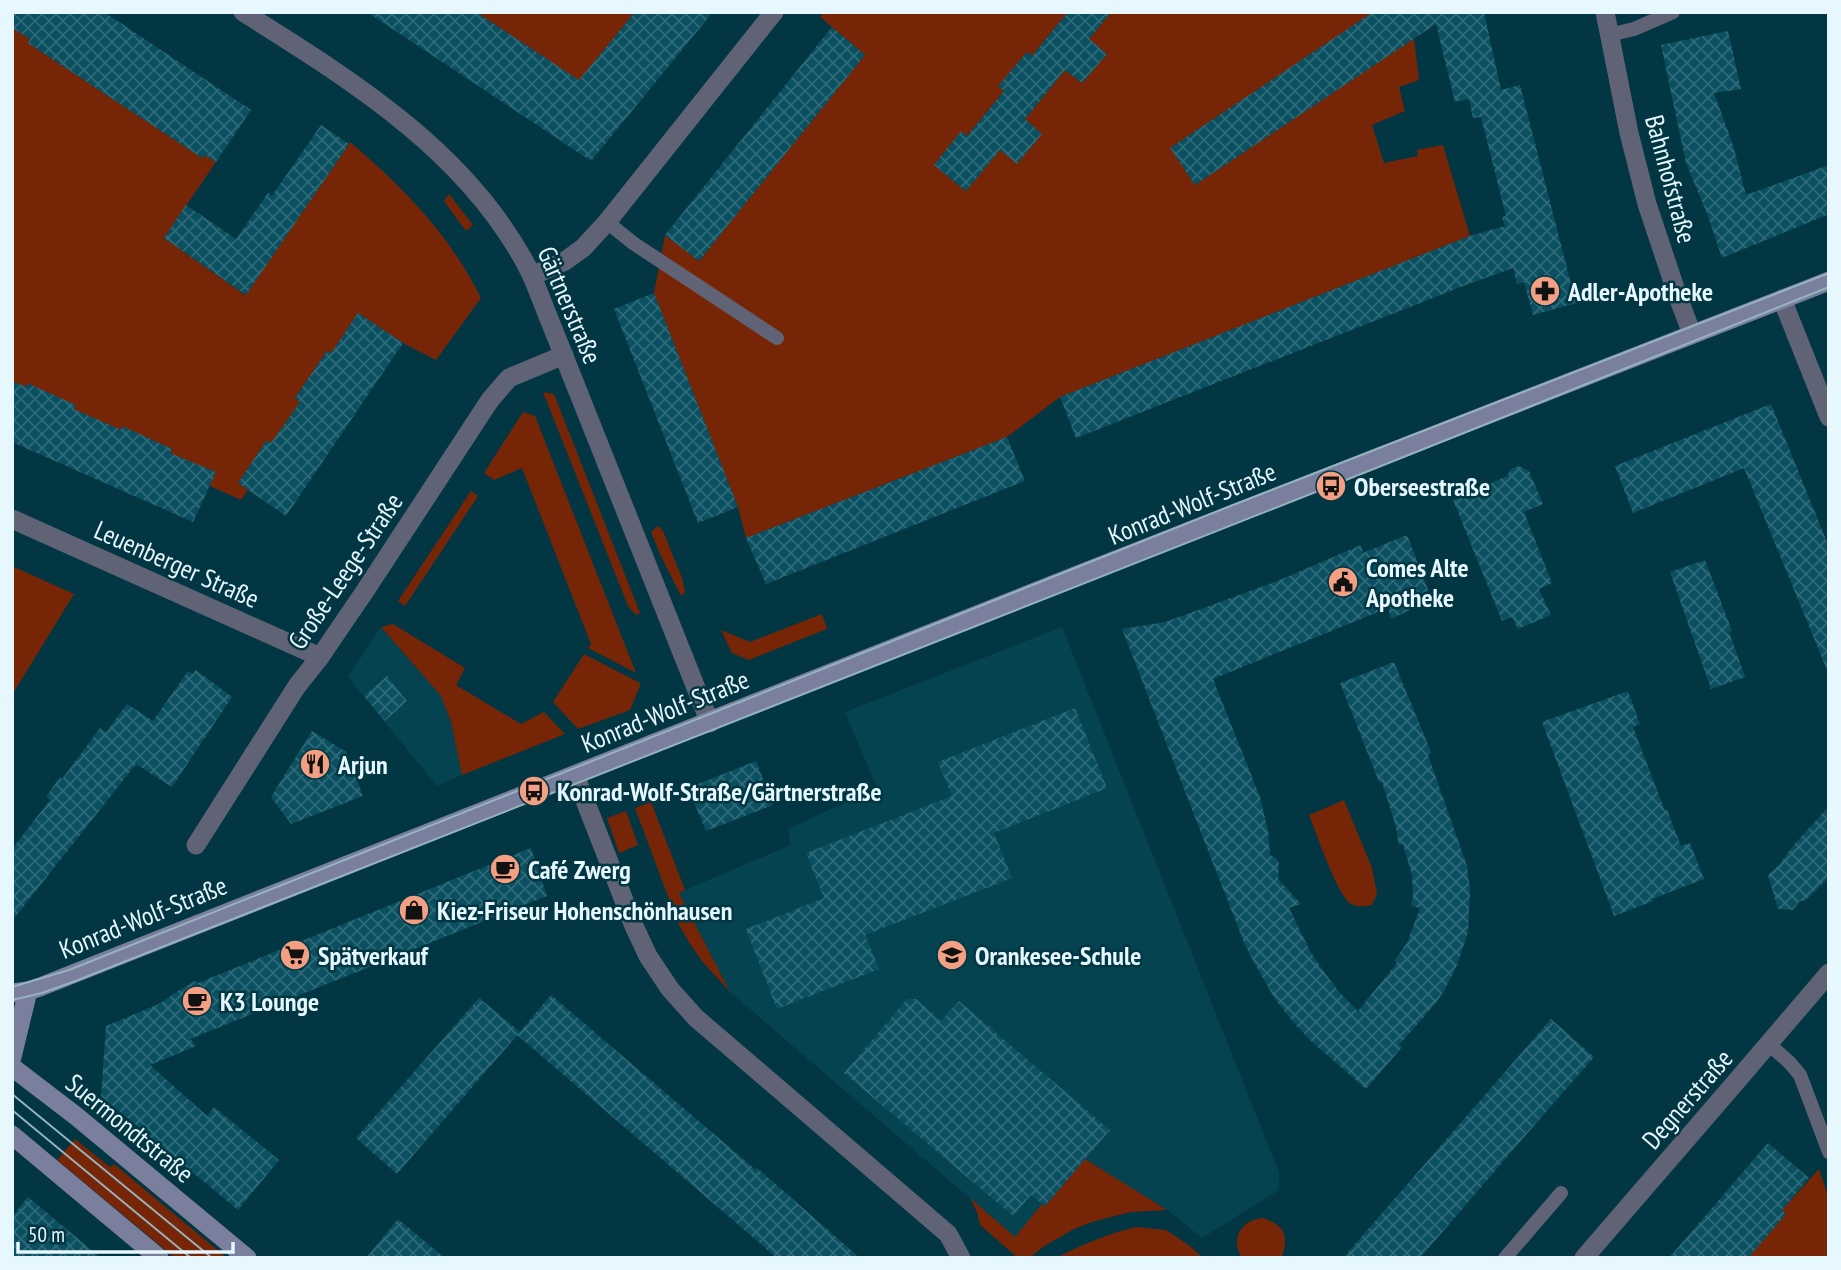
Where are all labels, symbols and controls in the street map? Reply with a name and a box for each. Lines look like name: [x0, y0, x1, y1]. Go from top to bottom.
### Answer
street label: Bahnhofstraße: [1638, 111, 1704, 247]
street label: Gärtnerstraße: [531, 241, 609, 369]
pharmacy icon: Adler-Apotheke: [1528, 274, 1562, 308]
place label: Adler-Apotheke: [1567, 275, 1713, 308]
street label: Konrad-Wolf-Straße: [1103, 454, 1281, 552]
bus stop icon: Oberseestraße: [1314, 469, 1348, 503]
place label: Oberseestraße: [1354, 470, 1490, 503]
street label: Große-Leege-Straße: [281, 486, 409, 656]
street label: Leuenberger Straße: [90, 513, 264, 615]
place label: Comes Alte Apotheke: [1365, 551, 1469, 614]
public building icon: Comes Alte Apotheke: [1326, 565, 1360, 599]
street label: Konrad-Wolf-Straße: [576, 662, 754, 760]
restaurant icon: Arjun: [298, 747, 332, 781]
place label: Arjun: [337, 748, 388, 781]
bus stop icon: Konrad-Wolf-Straße/Gärtnerstraße: [517, 774, 551, 808]
place label: Konrad-Wolf-Straße/Gärtnerstraße: [557, 775, 882, 808]
cafe icon: Café Zwerg: [488, 852, 522, 886]
place label: Café Zwerg: [528, 853, 631, 886]
street label: Konrad-Wolf-Straße: [54, 868, 232, 966]
shop icon: Kiez-Friseur Hohenschönhausen: [397, 893, 431, 927]
place label: Kiez-Friseur Hohenschönhausen: [437, 894, 732, 927]
supermarket icon: Spätverkauf: [278, 938, 312, 972]
school or university icon: Orankesee-Schule: [935, 938, 969, 972]
place label: Spätverkauf: [318, 939, 430, 972]
place label: Orankesee-Schule: [975, 939, 1141, 972]
cafe icon: K3 Lounge: [180, 984, 214, 1018]
place label: K3 Lounge: [220, 985, 319, 1018]
street label: Degnerstraße: [1635, 1042, 1739, 1156]
street label: Suermondtstraße: [59, 1066, 201, 1190]
scale bar: [18, 1210, 233, 1254]
text: 50 m: [28, 1221, 65, 1248]

